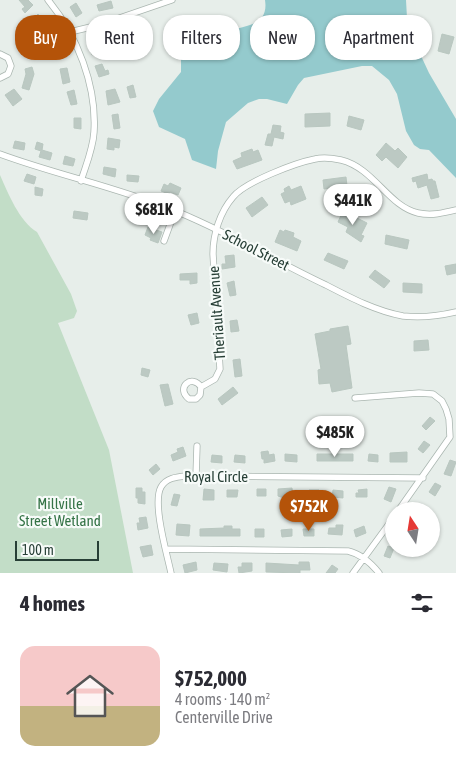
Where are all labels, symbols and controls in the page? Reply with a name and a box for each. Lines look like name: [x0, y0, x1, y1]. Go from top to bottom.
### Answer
chip: Buy: [15, 15, 76, 60]
chip: Rent: [86, 15, 153, 60]
chip: Filters: [163, 15, 240, 60]
chip: New: [250, 15, 315, 60]
chip: Apartment: [325, 15, 432, 60]
pin: $441K: [318, 184, 388, 226]
text: $441K: [334, 191, 372, 209]
pin: $681K: [119, 192, 189, 235]
text: $681K: [135, 200, 173, 218]
street label: School Street: [220, 226, 292, 274]
street label: Theriault Avenue: [205, 265, 228, 361]
pin: $485K: [300, 416, 370, 458]
text: $485K: [316, 423, 354, 441]
street label: Royal Circle: [184, 468, 248, 485]
pin: $752K: [274, 490, 344, 532]
park label: Millville Street Wetland: [19, 495, 101, 529]
text: $752K: [290, 497, 328, 515]
north arrow: [385, 502, 440, 558]
map controls: [385, 502, 440, 557]
scale bar: [15, 538, 99, 561]
text: 100 m: [22, 542, 54, 558]
icon: filters: [408, 589, 436, 617]
text: 4 homes: [20, 591, 85, 615]
icon: home: [60, 666, 120, 726]
text: $752,000: [175, 666, 247, 690]
text: 4 rooms · 140 m²: [175, 690, 270, 708]
text: Centerville Drive: [175, 708, 273, 726]

